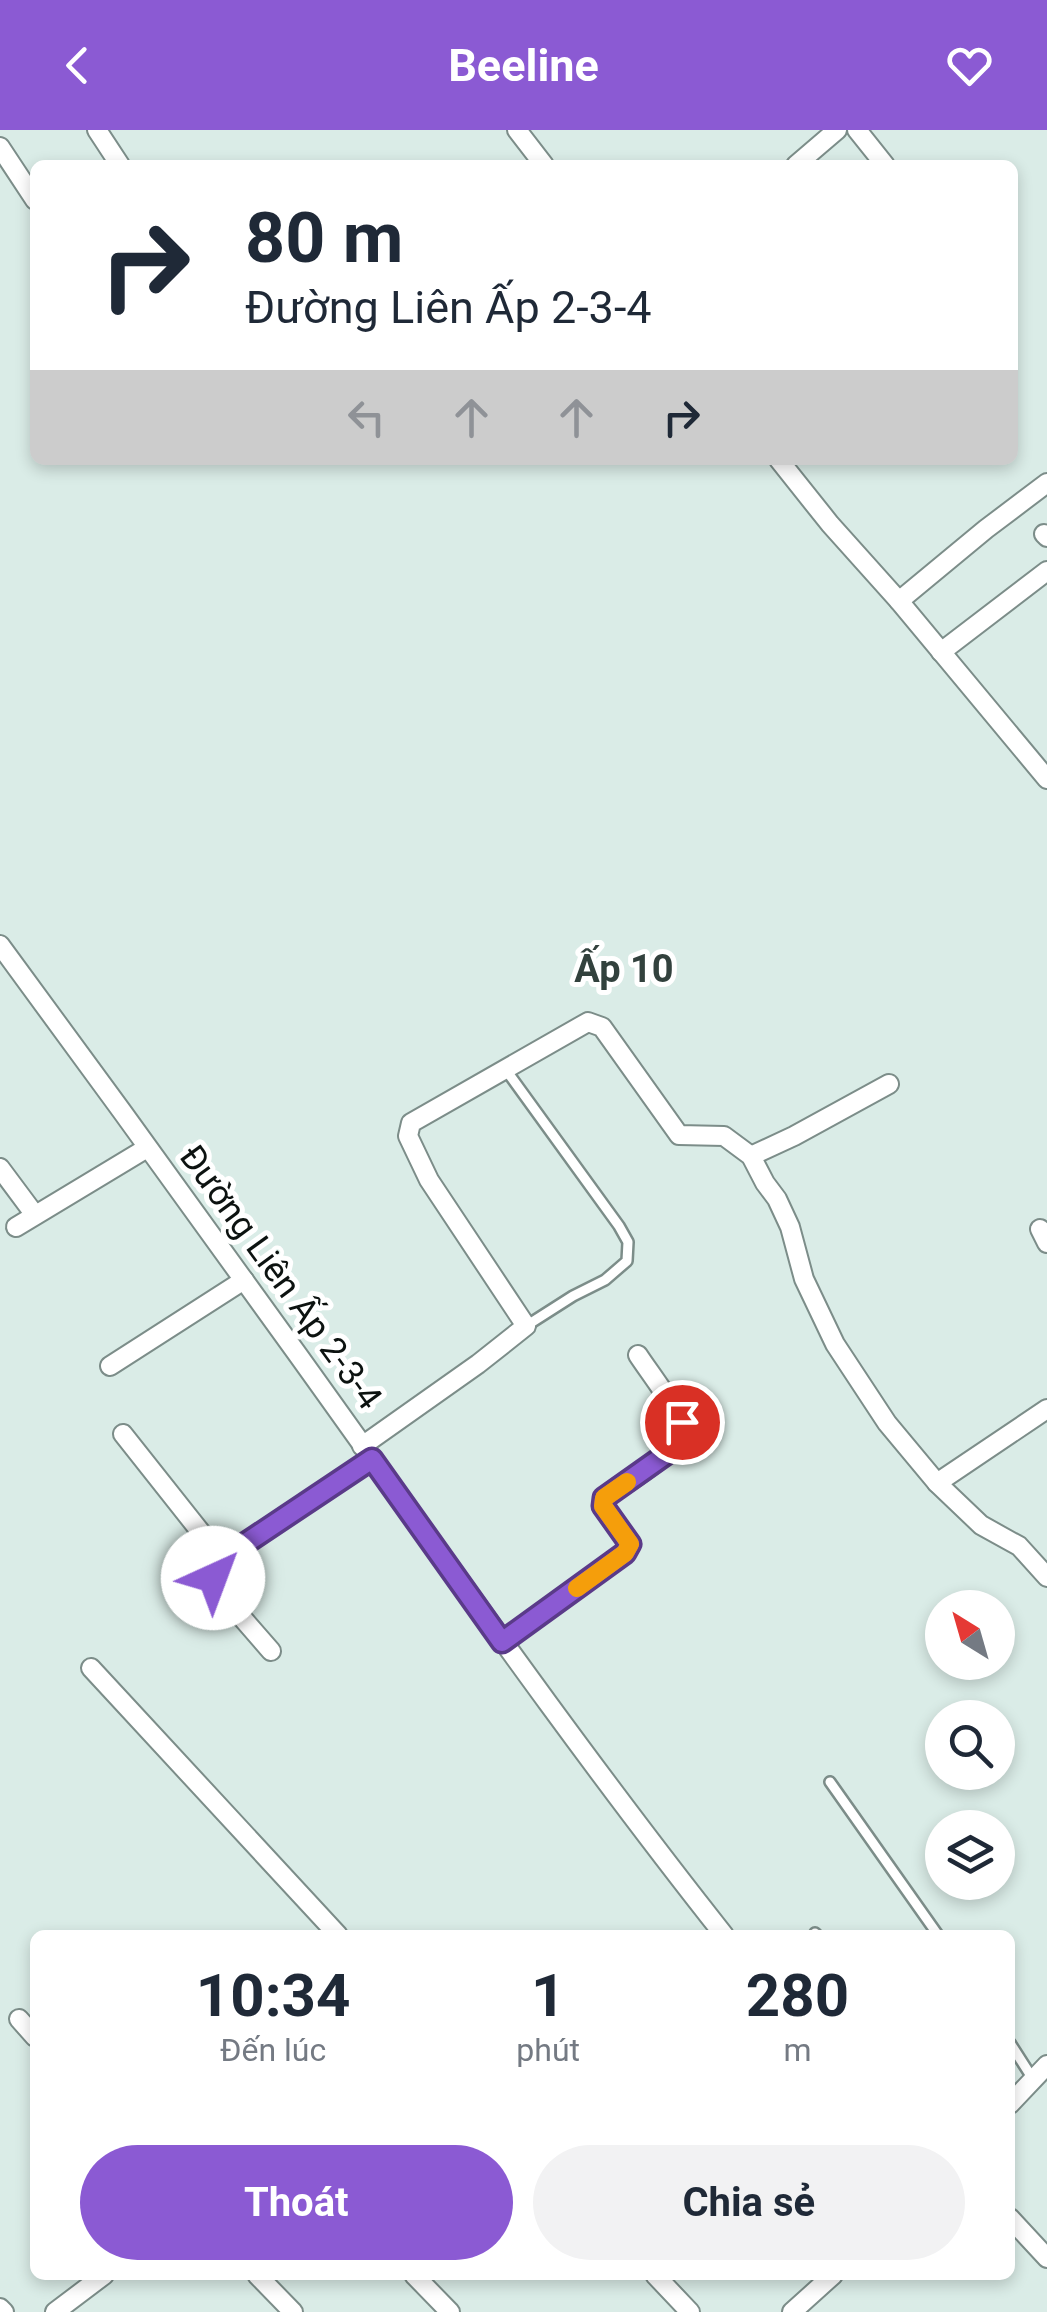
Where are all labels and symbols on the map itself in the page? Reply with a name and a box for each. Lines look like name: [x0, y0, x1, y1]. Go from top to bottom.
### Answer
district label: Ấp 10: [574, 945, 674, 991]
street label: Đường Liên Ấp 2-3-4: [171, 1136, 393, 1417]
pin: [640, 1380, 725, 1465]
position arrow: [161, 1526, 265, 1630]
north arrow: [925, 1590, 1015, 1680]

